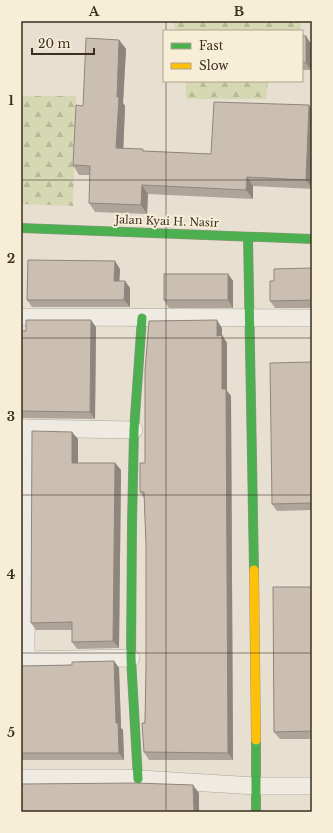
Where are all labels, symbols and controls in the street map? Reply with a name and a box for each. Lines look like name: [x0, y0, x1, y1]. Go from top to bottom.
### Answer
text: A: [88, 3, 100, 20]
text: B: [234, 3, 244, 20]
scale bar: [32, 30, 94, 56]
legend: [163, 30, 303, 82]
text: 20 m: [38, 36, 70, 51]
text: Fast: [199, 38, 224, 53]
text: Slow: [199, 58, 229, 73]
text: 1: [8, 92, 14, 109]
street label: Jalan Kyai H. Nasir: [113, 212, 220, 230]
text: 2: [7, 250, 15, 267]
text: 3: [7, 408, 15, 425]
text: 4: [7, 566, 16, 583]
text: 5: [7, 724, 15, 741]

